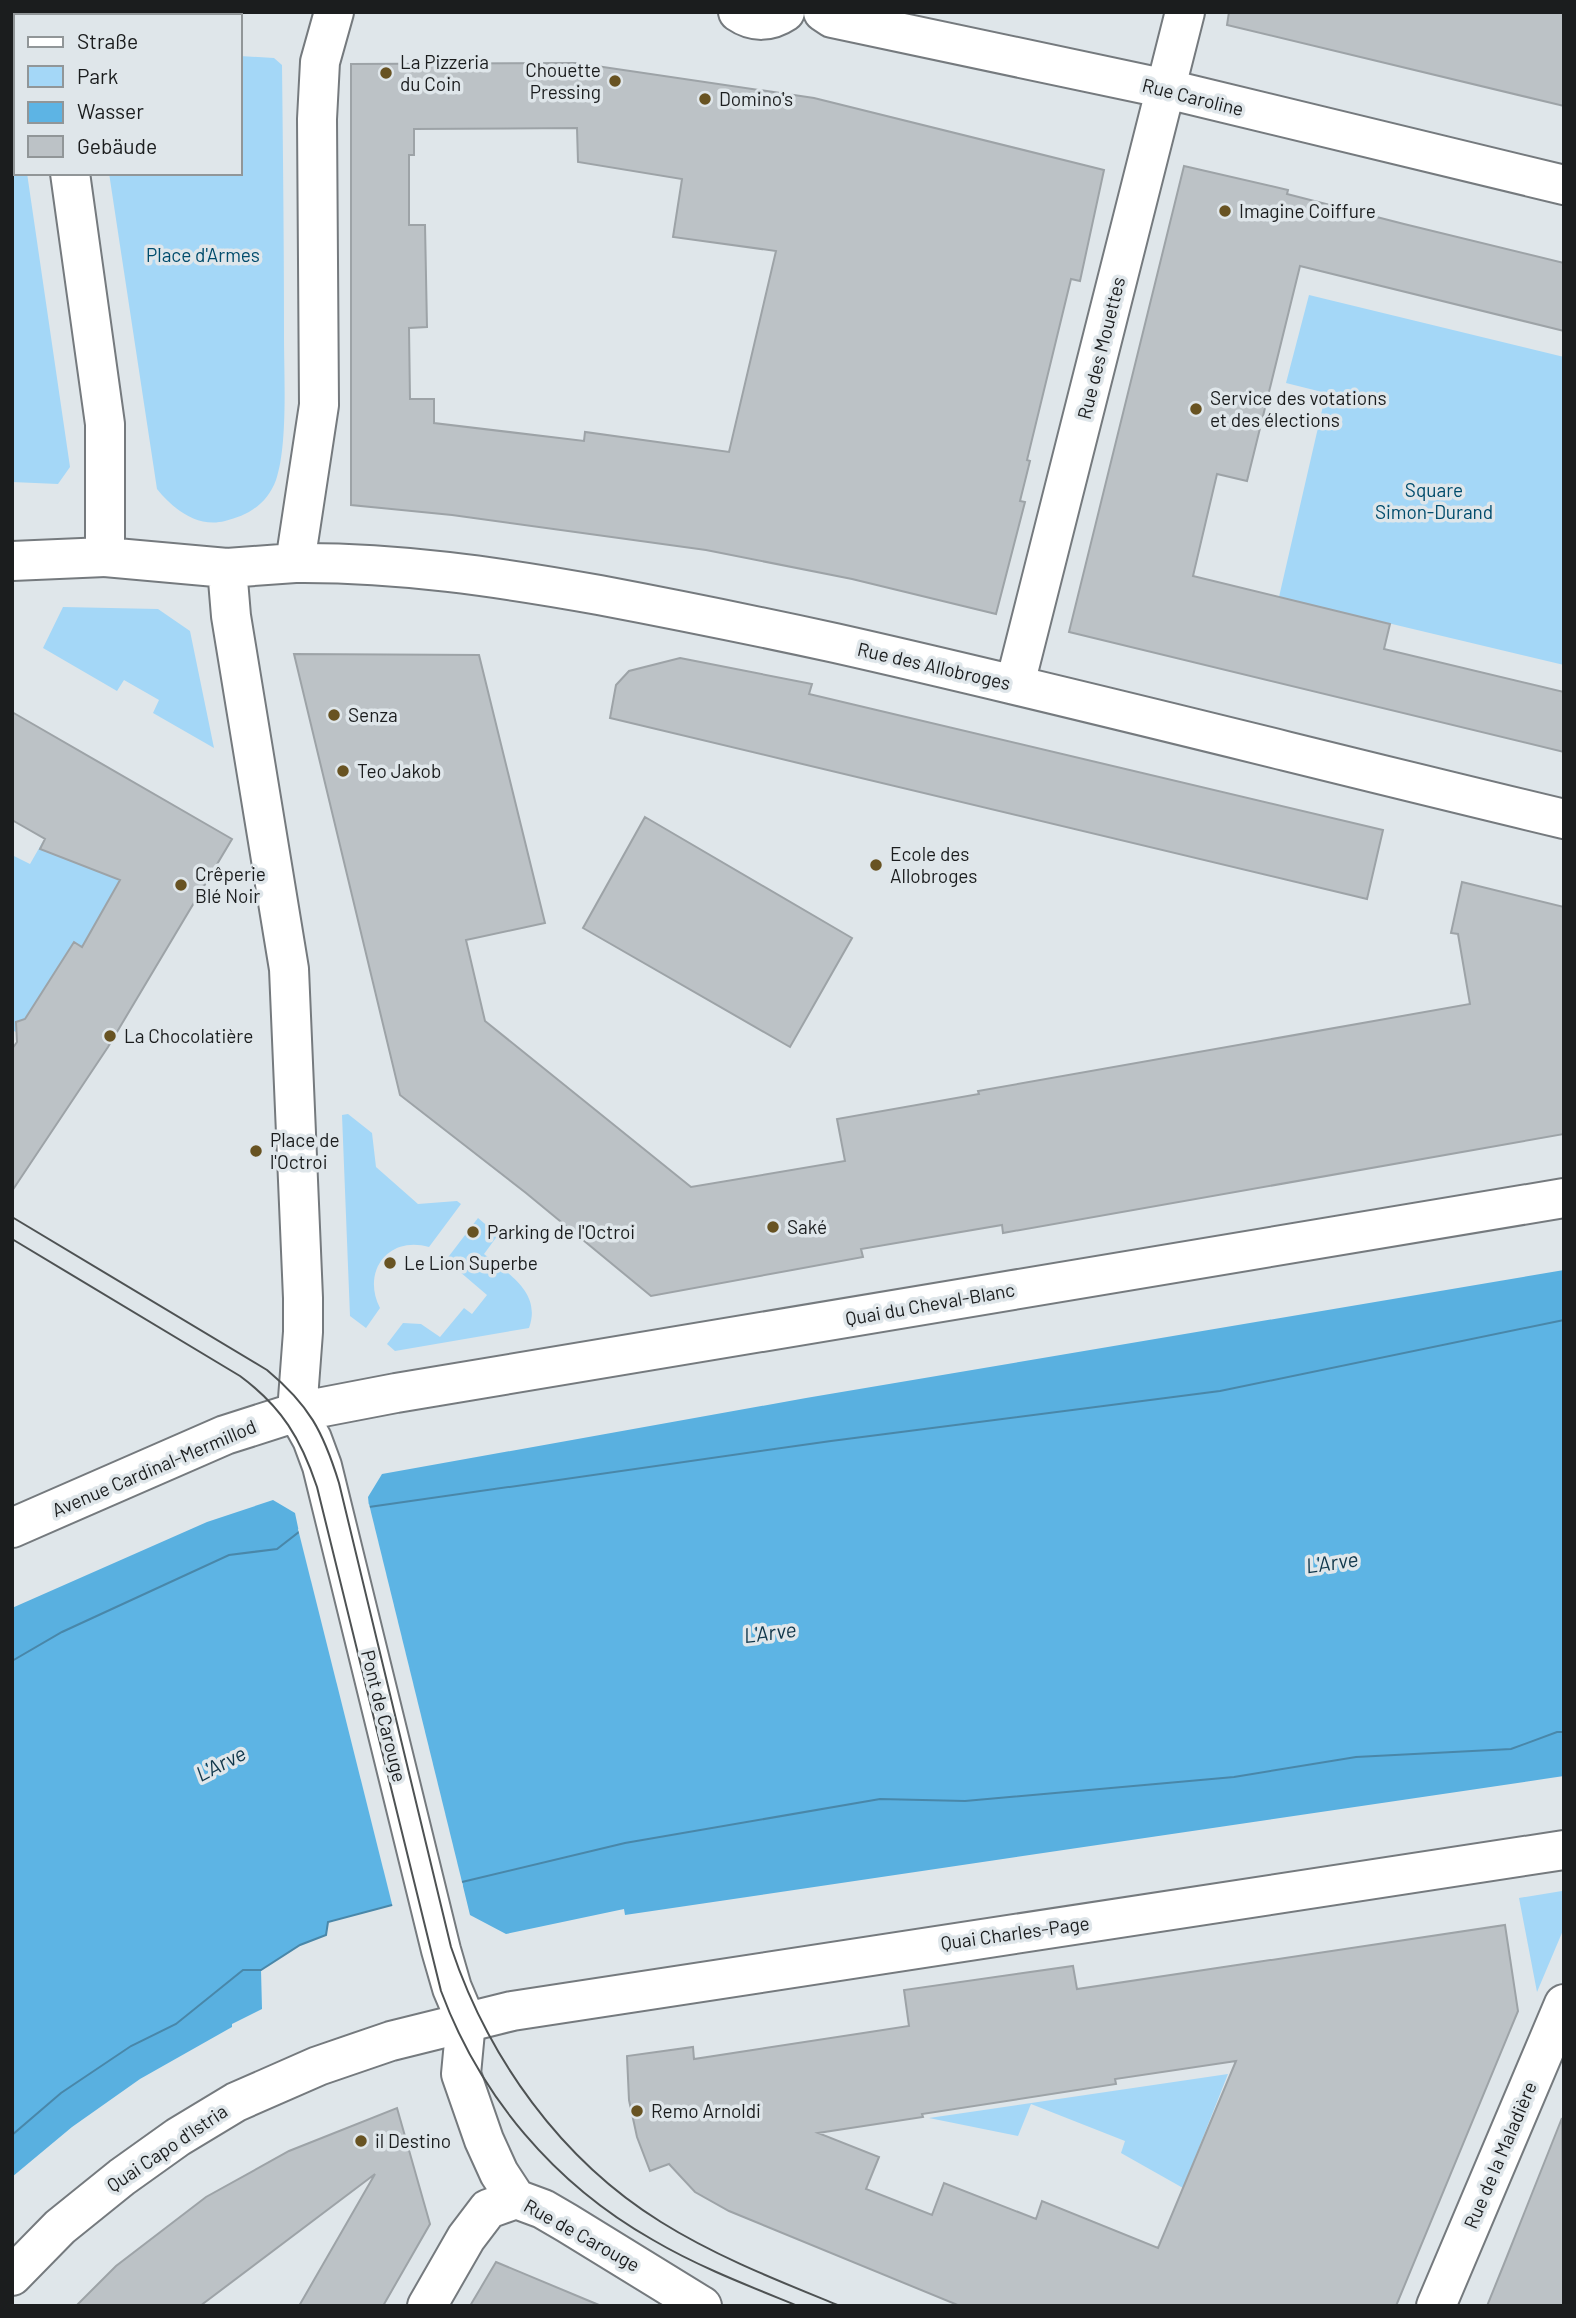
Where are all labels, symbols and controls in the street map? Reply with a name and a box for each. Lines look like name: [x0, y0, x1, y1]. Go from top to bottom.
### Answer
legend: [14, 14, 242, 175]
text: Straße: [77, 28, 138, 53]
place label: La Pizzeria du Coin: [400, 50, 489, 95]
place label: Chouette Pressing: [525, 58, 601, 103]
text: Park: [77, 63, 118, 88]
marker: La Pizzeria du Coin: [378, 65, 394, 81]
marker: Chouette Pressing: [607, 73, 623, 89]
street label: Rue Caroline: [1140, 73, 1246, 120]
place label: Domino's: [719, 87, 793, 110]
marker: Domino's: [697, 91, 713, 107]
text: Wasser: [77, 98, 144, 123]
text: Gebäude: [77, 133, 157, 158]
place label: Imagine Coiffure: [1239, 199, 1376, 222]
marker: Imagine Coiffure: [1217, 203, 1233, 219]
park label: Place d'Armes: [146, 243, 260, 266]
street label: Rue des Mouettes: [1072, 274, 1129, 421]
place label: Service des votations et des élections: [1210, 386, 1387, 431]
marker: Service des votations et des élections: [1188, 401, 1204, 417]
park label: Square Simon-Durand: [1375, 478, 1493, 523]
street label: Rue des Allobroges: [855, 637, 1013, 694]
place label: Senza: [348, 703, 398, 726]
marker: Senza: [326, 707, 342, 723]
place label: Teo Jakob: [357, 759, 441, 782]
marker: Teo Jakob: [335, 763, 351, 779]
place label: Ecole des Allobroges: [890, 842, 977, 887]
marker: Ecole des Allobroges: [868, 857, 884, 873]
place label: Crêperie Blé Noir: [195, 862, 266, 907]
marker: Crêperie Blé Noir: [173, 877, 189, 893]
place label: La Chocolatière: [124, 1024, 253, 1047]
marker: La Chocolatière: [102, 1028, 118, 1044]
place label: Place de l'Octroi: [270, 1128, 340, 1173]
marker: Place de l'Octroi: [248, 1143, 264, 1159]
place label: Saké: [787, 1215, 827, 1238]
marker: Saké: [765, 1219, 781, 1235]
place label: Parking de l'Octroi: [487, 1220, 635, 1243]
marker: Parking de l'Octroi: [465, 1224, 481, 1240]
place label: Le Lion Superbe: [404, 1251, 538, 1274]
marker: Le Lion Superbe: [382, 1255, 398, 1271]
street label: Quai du Cheval-Blanc: [843, 1277, 1016, 1330]
street label: Avenue Cardinal-Mermillod: [48, 1414, 259, 1521]
water label: L'Arve: [1304, 1545, 1360, 1578]
water label: L'Arve: [742, 1616, 797, 1647]
street label: Pont de Carouge: [357, 1647, 412, 1784]
water label: L'Arve: [191, 1740, 249, 1786]
street label: Quai Charles-Page: [939, 1911, 1091, 1954]
street label: Rue de la Maladière: [1458, 2078, 1541, 2232]
street label: Quai Capo d'Istria: [102, 2099, 231, 2196]
place label: Remo Arnoldi: [651, 2099, 761, 2122]
marker: Remo Arnoldi: [629, 2103, 645, 2119]
place label: il Destino: [375, 2129, 451, 2152]
marker: il Destino: [353, 2133, 369, 2149]
street label: Rue de Carouge: [520, 2193, 644, 2276]

